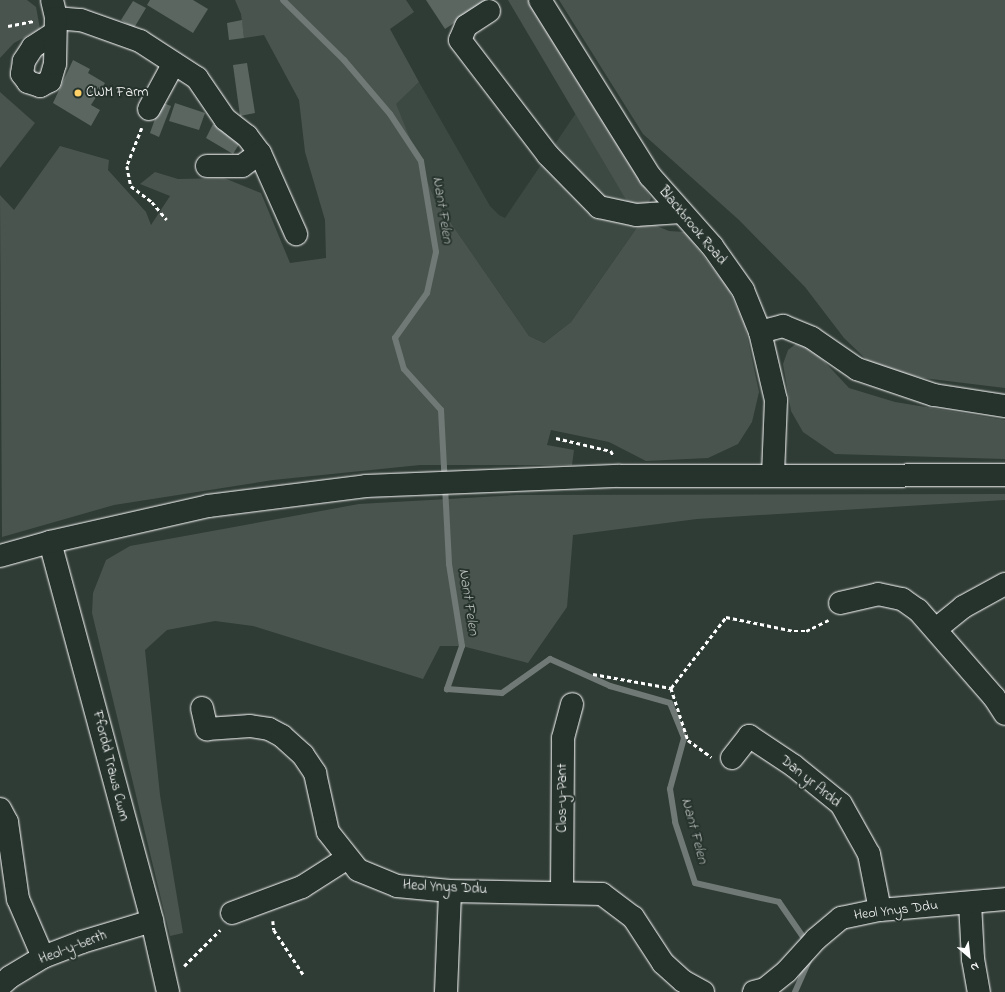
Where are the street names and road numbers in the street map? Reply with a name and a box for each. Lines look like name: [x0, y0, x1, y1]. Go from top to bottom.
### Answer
street label: Blackbrook Road: [654, 184, 730, 268]
street label: Ffordd Traws Cwm: [88, 709, 132, 823]
street label: Dan yr Ardd: [777, 753, 843, 811]
street label: Clos-y-Pant: [555, 763, 571, 833]
street label: Heol Ynys Ddu: [402, 877, 488, 899]
street label: Heol Ynys Ddu: [853, 898, 939, 924]
street label: Heol-y-berth: [37, 927, 109, 969]

